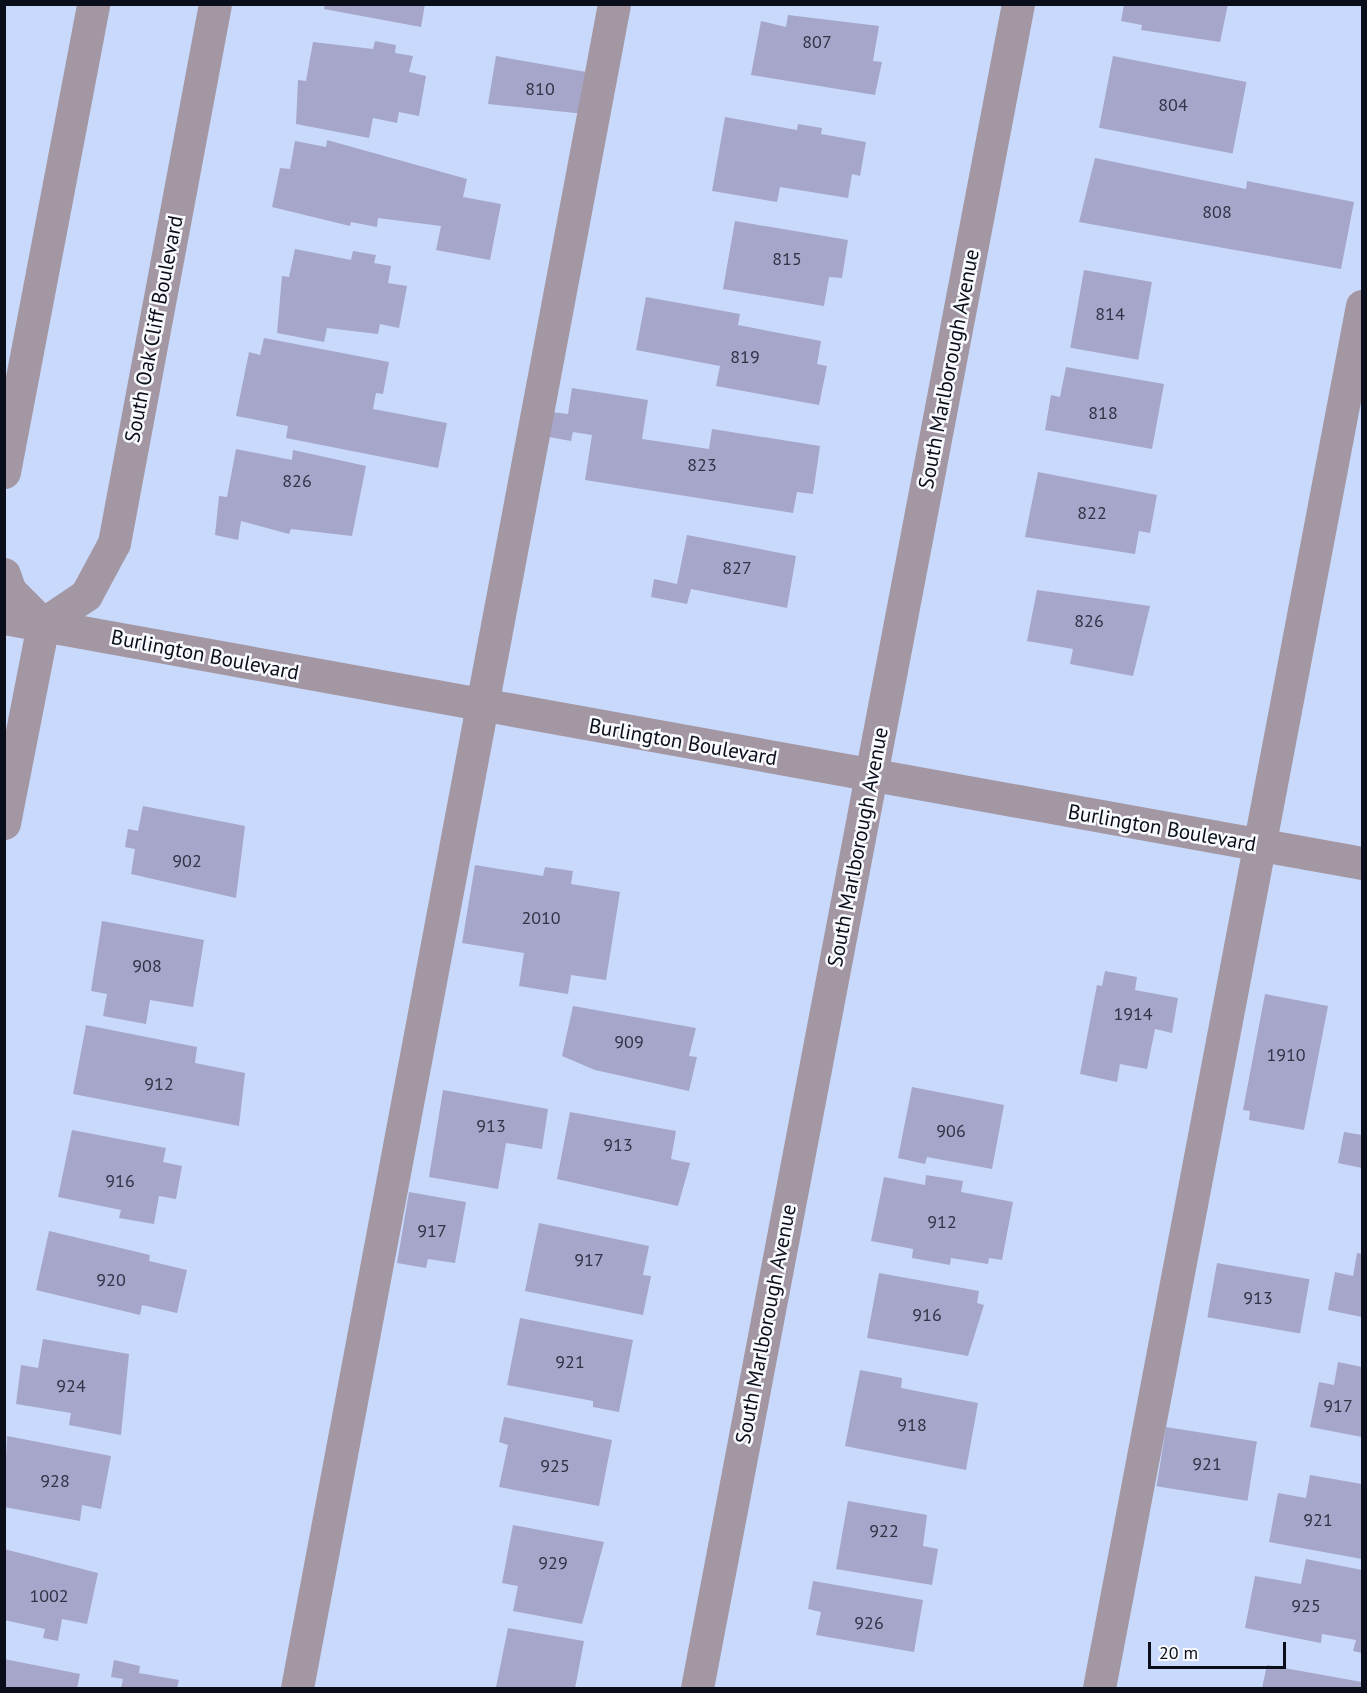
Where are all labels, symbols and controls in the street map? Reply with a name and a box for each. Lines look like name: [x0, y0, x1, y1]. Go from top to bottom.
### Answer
house number: 807: [802, 31, 832, 53]
house number: 810: [525, 78, 555, 100]
house number: 804: [1158, 94, 1188, 116]
house number: 808: [1202, 201, 1232, 223]
street label: South Oak Cliff Boulevard: [120, 213, 188, 445]
street label: South Marlborough Avenue: [913, 247, 985, 491]
house number: 815: [772, 248, 802, 270]
house number: 814: [1095, 303, 1125, 325]
house number: 819: [730, 346, 760, 368]
house number: 818: [1088, 402, 1118, 424]
house number: 823: [687, 454, 717, 476]
house number: 826: [282, 470, 312, 492]
house number: 822: [1077, 502, 1107, 524]
house number: 827: [722, 557, 752, 579]
house number: 826: [1074, 610, 1104, 632]
street label: Burlington Boulevard: [109, 624, 301, 686]
street label: Burlington Boulevard: [587, 713, 779, 771]
street label: South Marlborough Avenue: [822, 725, 894, 969]
street label: Burlington Boulevard: [1066, 799, 1258, 857]
house number: 902: [172, 850, 202, 872]
house number: 2010: [521, 907, 561, 929]
house number: 908: [132, 955, 162, 977]
house number: 1914: [1113, 1003, 1153, 1025]
house number: 909: [614, 1031, 644, 1053]
house number: 1910: [1266, 1044, 1306, 1066]
house number: 912: [144, 1073, 174, 1095]
house number: 913: [476, 1115, 506, 1137]
house number: 906: [936, 1120, 966, 1142]
house number: 913: [603, 1134, 633, 1156]
house number: 916: [105, 1170, 135, 1192]
street label: South Marlborough Avenue: [730, 1202, 802, 1446]
house number: 912: [927, 1211, 957, 1233]
house number: 917: [417, 1220, 447, 1242]
house number: 917: [574, 1249, 604, 1271]
house number: 920: [96, 1269, 126, 1291]
house number: 913: [1243, 1287, 1273, 1309]
house number: 916: [912, 1304, 942, 1326]
house number: 921: [555, 1351, 585, 1373]
house number: 924: [56, 1375, 86, 1397]
house number: 917: [1323, 1395, 1353, 1417]
house number: 918: [897, 1414, 927, 1436]
house number: 921: [1192, 1453, 1222, 1475]
house number: 925: [540, 1455, 570, 1477]
house number: 928: [40, 1470, 70, 1492]
house number: 921: [1303, 1509, 1333, 1531]
house number: 922: [869, 1520, 899, 1542]
house number: 929: [538, 1552, 568, 1574]
house number: 1002: [29, 1585, 69, 1607]
house number: 925: [1291, 1595, 1321, 1617]
house number: 926: [854, 1612, 884, 1634]
scale bar: [1151, 1630, 1289, 1668]
text: 20 m: [1159, 1641, 1198, 1664]

